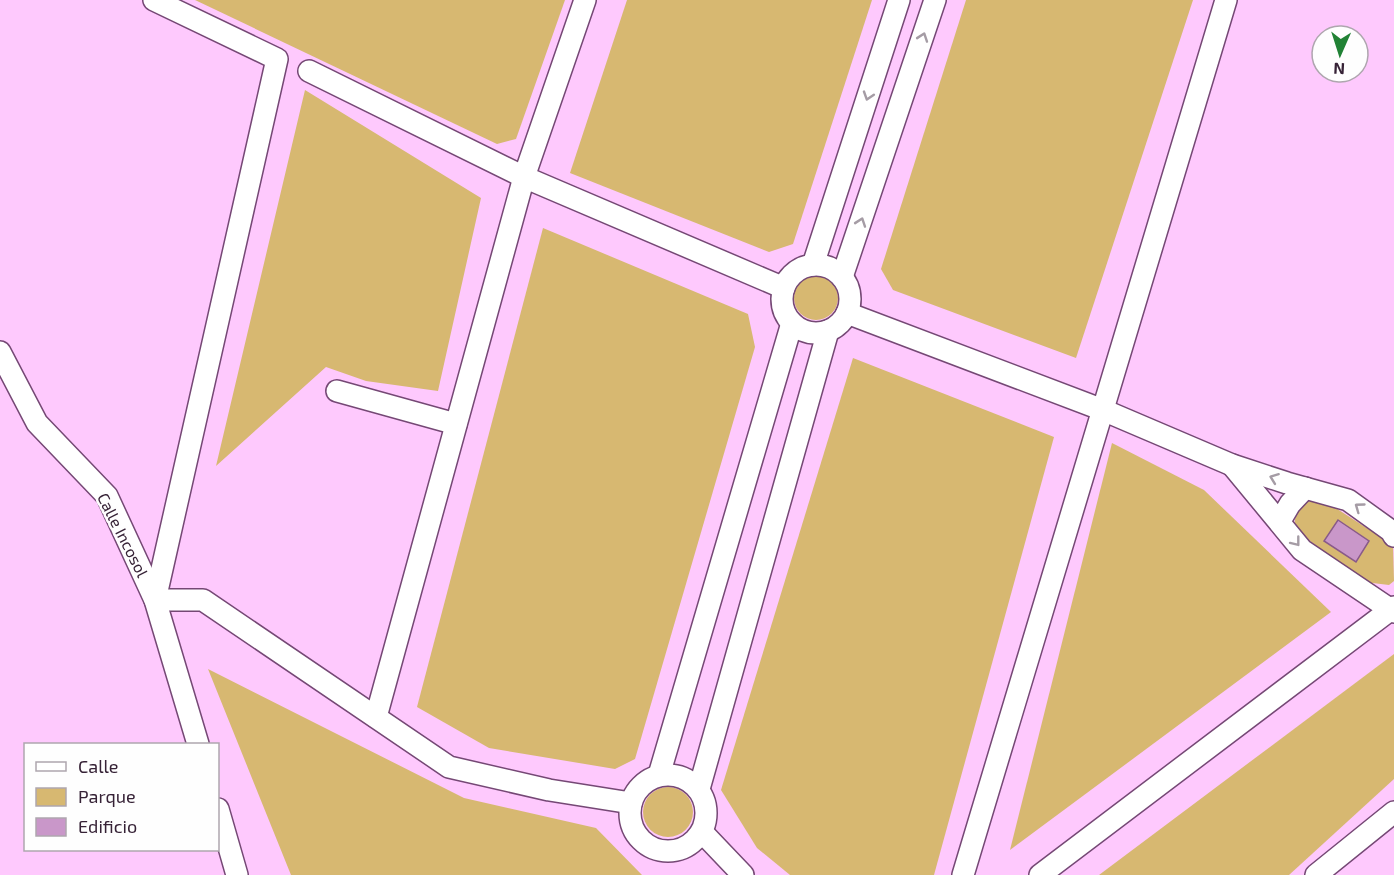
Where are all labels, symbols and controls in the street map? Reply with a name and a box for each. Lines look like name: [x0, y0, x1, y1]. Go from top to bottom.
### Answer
north arrow: [1310, 24, 1370, 84]
one-way arrow: [915, 32, 928, 43]
text: N: [1333, 60, 1345, 79]
one-way arrow: [862, 90, 875, 101]
one-way arrow: [853, 217, 866, 228]
one-way arrow: [1269, 473, 1280, 485]
street label: Calle Incosol: [94, 490, 153, 580]
one-way arrow: [1354, 503, 1365, 514]
one-way arrow: [1289, 535, 1300, 546]
legend: [24, 743, 219, 851]
text: Calle: [78, 755, 119, 777]
text: Parque: [78, 785, 136, 807]
text: Edificio: [78, 815, 137, 837]

